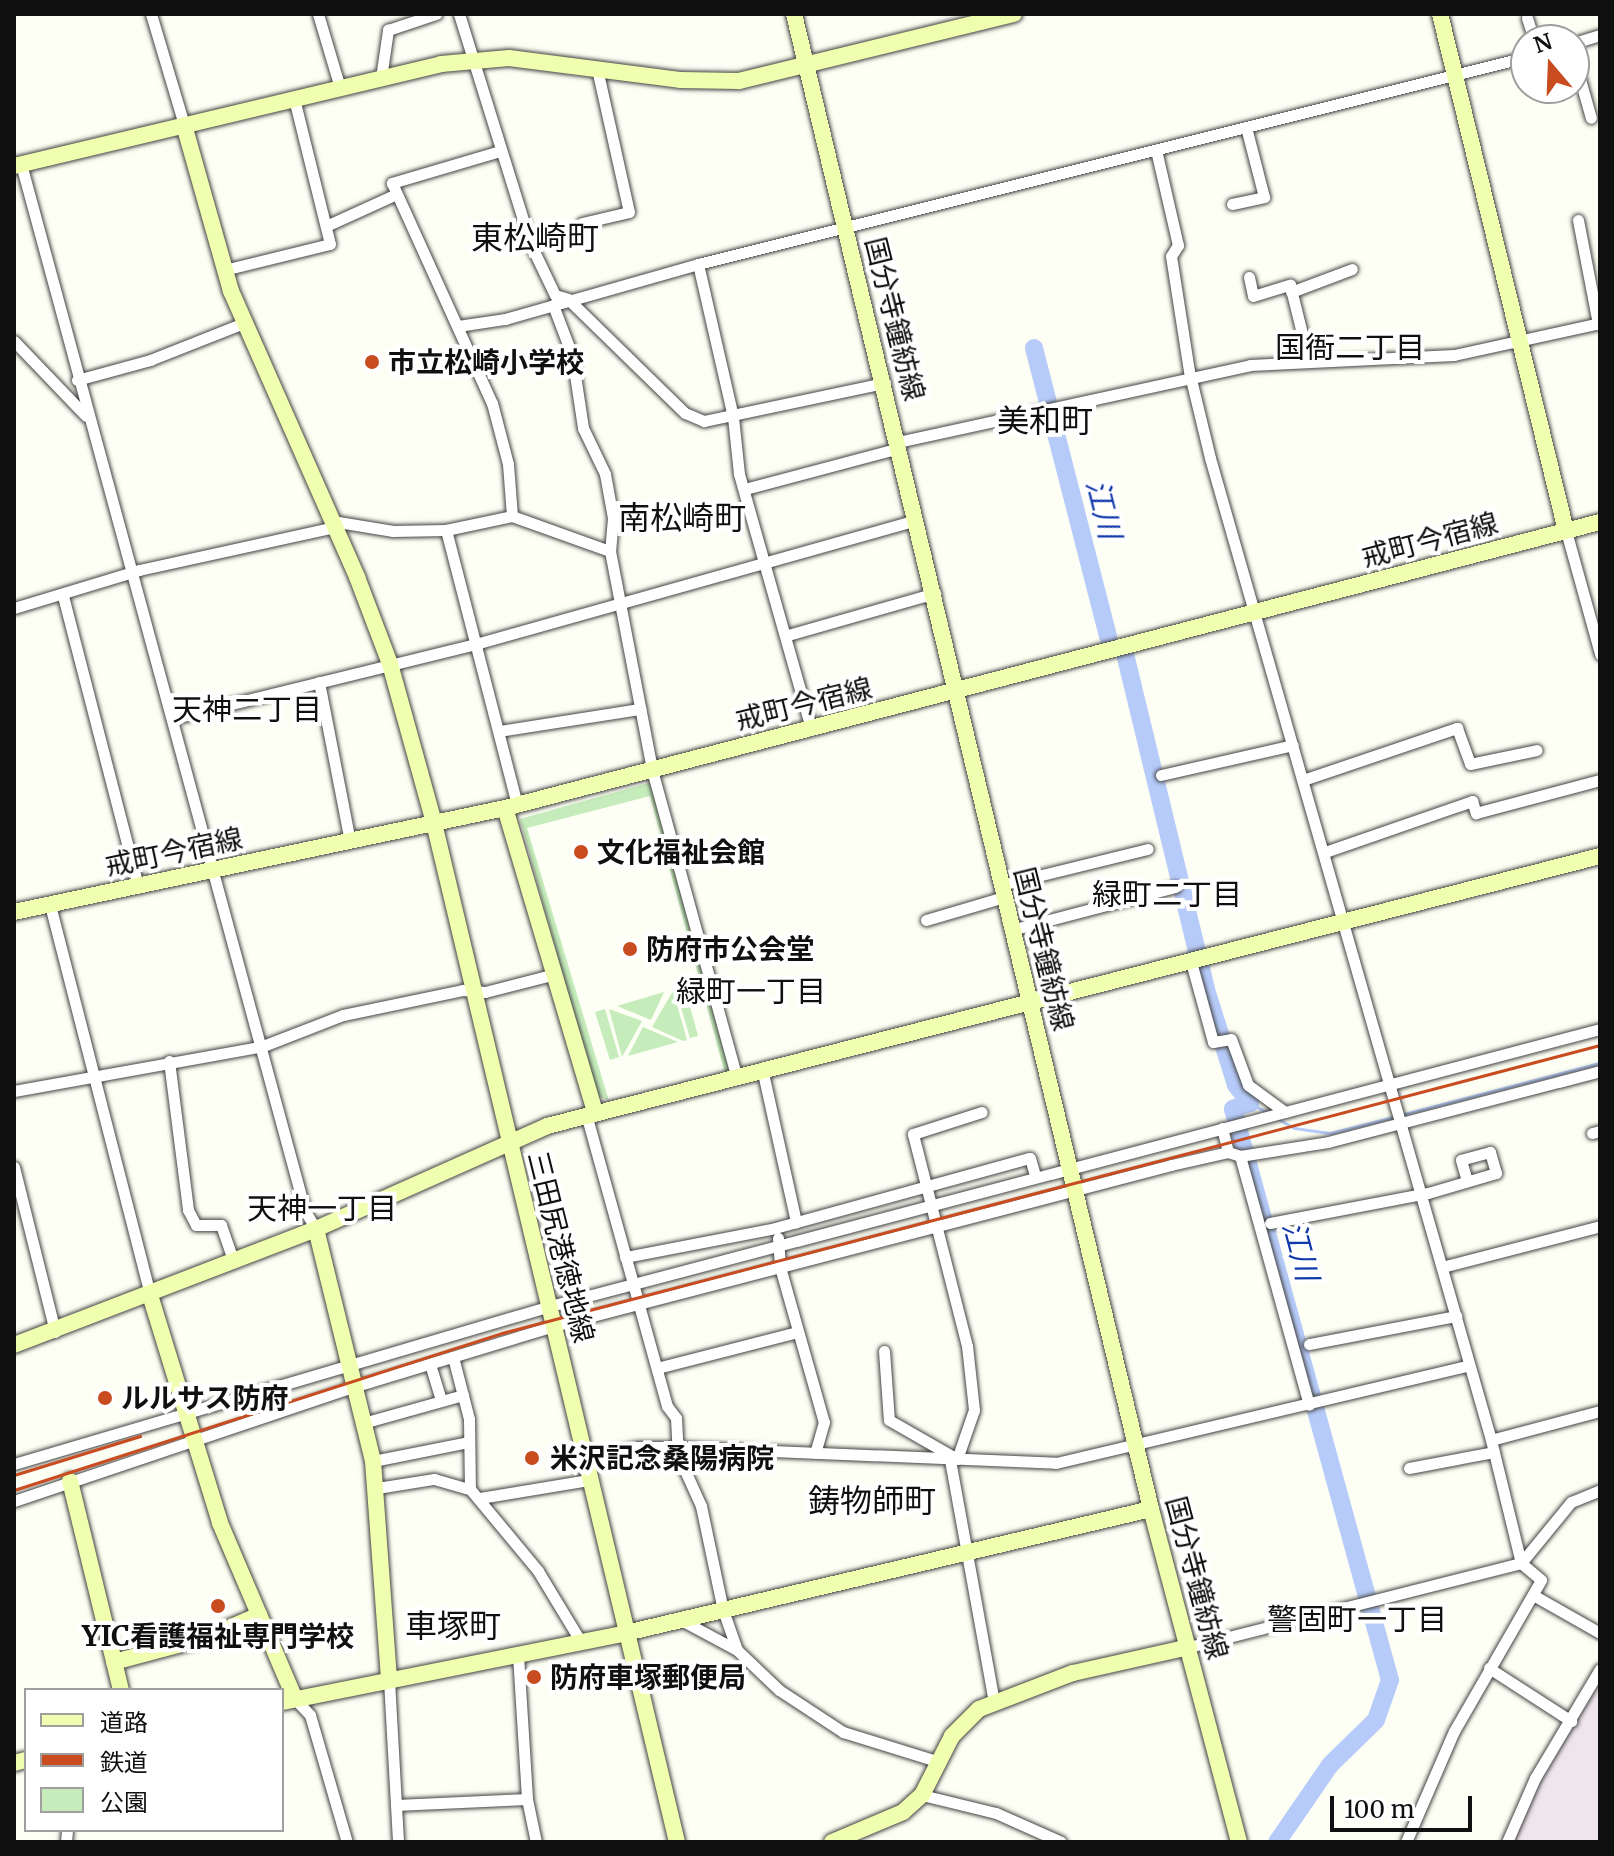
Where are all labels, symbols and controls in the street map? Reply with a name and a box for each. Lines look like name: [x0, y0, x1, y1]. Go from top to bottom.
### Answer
north arrow: [1510, 24, 1590, 104]
text: N: [1530, 27, 1556, 59]
district label: 東松崎町: [471, 219, 599, 257]
street label: 国分寺鐘紡線: [858, 233, 932, 405]
district label: 国衙二丁目: [1275, 329, 1425, 365]
place label: 市立松崎小学校: [388, 345, 584, 379]
marker: 市立松崎小学校: [363, 353, 381, 371]
district label: 美和町: [997, 402, 1093, 440]
water label: 江川: [1079, 476, 1129, 542]
district label: 南松崎町: [618, 499, 746, 537]
street label: 戒町今宿線: [1358, 506, 1502, 574]
street label: 戒町今宿線: [732, 671, 876, 737]
district label: 天神二丁目: [172, 691, 322, 727]
street label: 戒町今宿線: [102, 821, 246, 883]
place label: 文化福祉会館: [597, 835, 765, 869]
marker: 文化福祉会館: [572, 843, 590, 861]
street label: 国分寺鐘紡線: [1007, 863, 1081, 1035]
district label: 緑町二丁目: [1092, 876, 1242, 912]
place label: 防府市公会堂: [646, 932, 814, 966]
marker: 防府市公会堂: [621, 940, 639, 958]
district label: 緑町一丁目: [676, 973, 826, 1009]
street label: 三田尻港徳地線: [521, 1148, 601, 1346]
district label: 天神一丁目: [247, 1190, 397, 1226]
water label: 江川: [1276, 1217, 1326, 1285]
place label: ルルサス防府: [121, 1381, 289, 1415]
marker: ルルサス防府: [96, 1389, 114, 1407]
place label: 米沢記念桑陽病院: [550, 1441, 774, 1475]
marker: 米沢記念桑陽病院: [521, 1447, 543, 1469]
district label: 鋳物師町: [808, 1482, 936, 1520]
street label: 国分寺鐘紡線: [1159, 1493, 1235, 1663]
marker: YIC看護福祉専門学校: [209, 1597, 227, 1615]
district label: 警固町一丁目: [1267, 1601, 1447, 1637]
district label: 車塚町: [405, 1607, 501, 1645]
place label: YIC看護福祉専門学校: [82, 1619, 354, 1653]
place label: 防府車塚郵便局: [550, 1660, 746, 1694]
marker: 防府車塚郵便局: [525, 1668, 543, 1686]
legend: [24, 1688, 284, 1832]
text: 道路: [100, 1707, 148, 1738]
text: 鉄道: [100, 1747, 148, 1778]
scale bar: [1334, 1780, 1476, 1830]
text: 公園: [100, 1787, 148, 1818]
text: 100 m: [1344, 1794, 1414, 1825]

